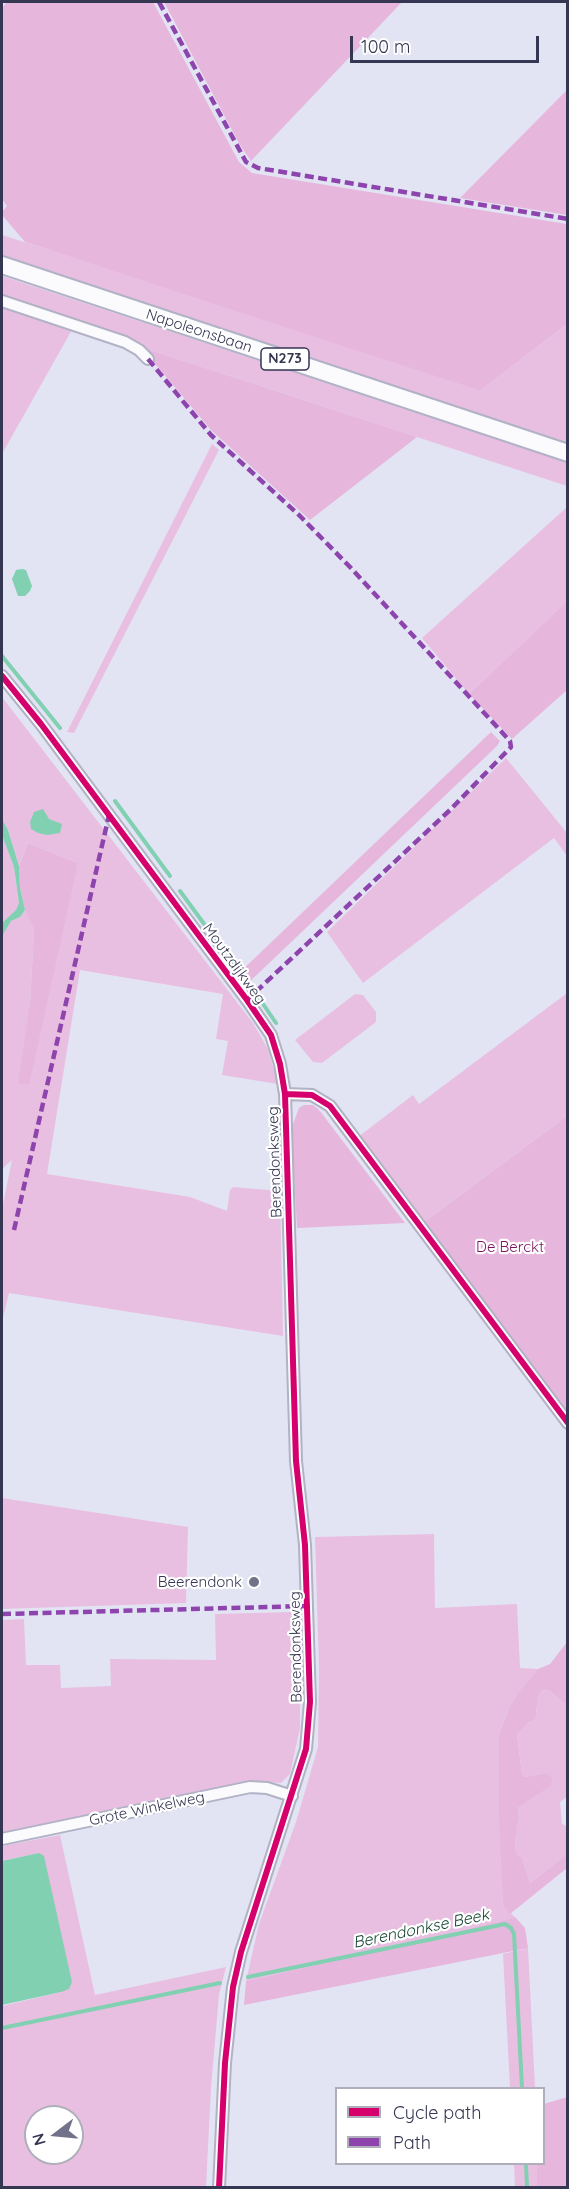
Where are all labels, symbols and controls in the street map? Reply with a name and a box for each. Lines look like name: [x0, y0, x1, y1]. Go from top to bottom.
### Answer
scale bar: [353, 24, 542, 62]
text: 100 m: [361, 35, 410, 58]
street label: Napoleonsbaan: [144, 305, 254, 357]
road number: N273: [261, 348, 309, 370]
street label: Moutzdijkweg: [199, 920, 269, 1008]
street label: Berendonksweg: [264, 1106, 286, 1218]
park label: De Berckt: [476, 1238, 544, 1256]
place label: Beerendonk: [158, 1573, 242, 1591]
marker: Beerendonk: [247, 1575, 261, 1589]
street label: Berendonksweg: [286, 1591, 306, 1703]
street label: Grote Winkelweg: [88, 1788, 206, 1830]
water label: Berendonkse Beek: [351, 1905, 491, 1953]
legend: [335, 2087, 545, 2165]
text: Cycle path: [393, 2101, 481, 2124]
north arrow: [24, 2105, 84, 2165]
text: N: [27, 2131, 50, 2148]
text: Path: [393, 2131, 431, 2154]

